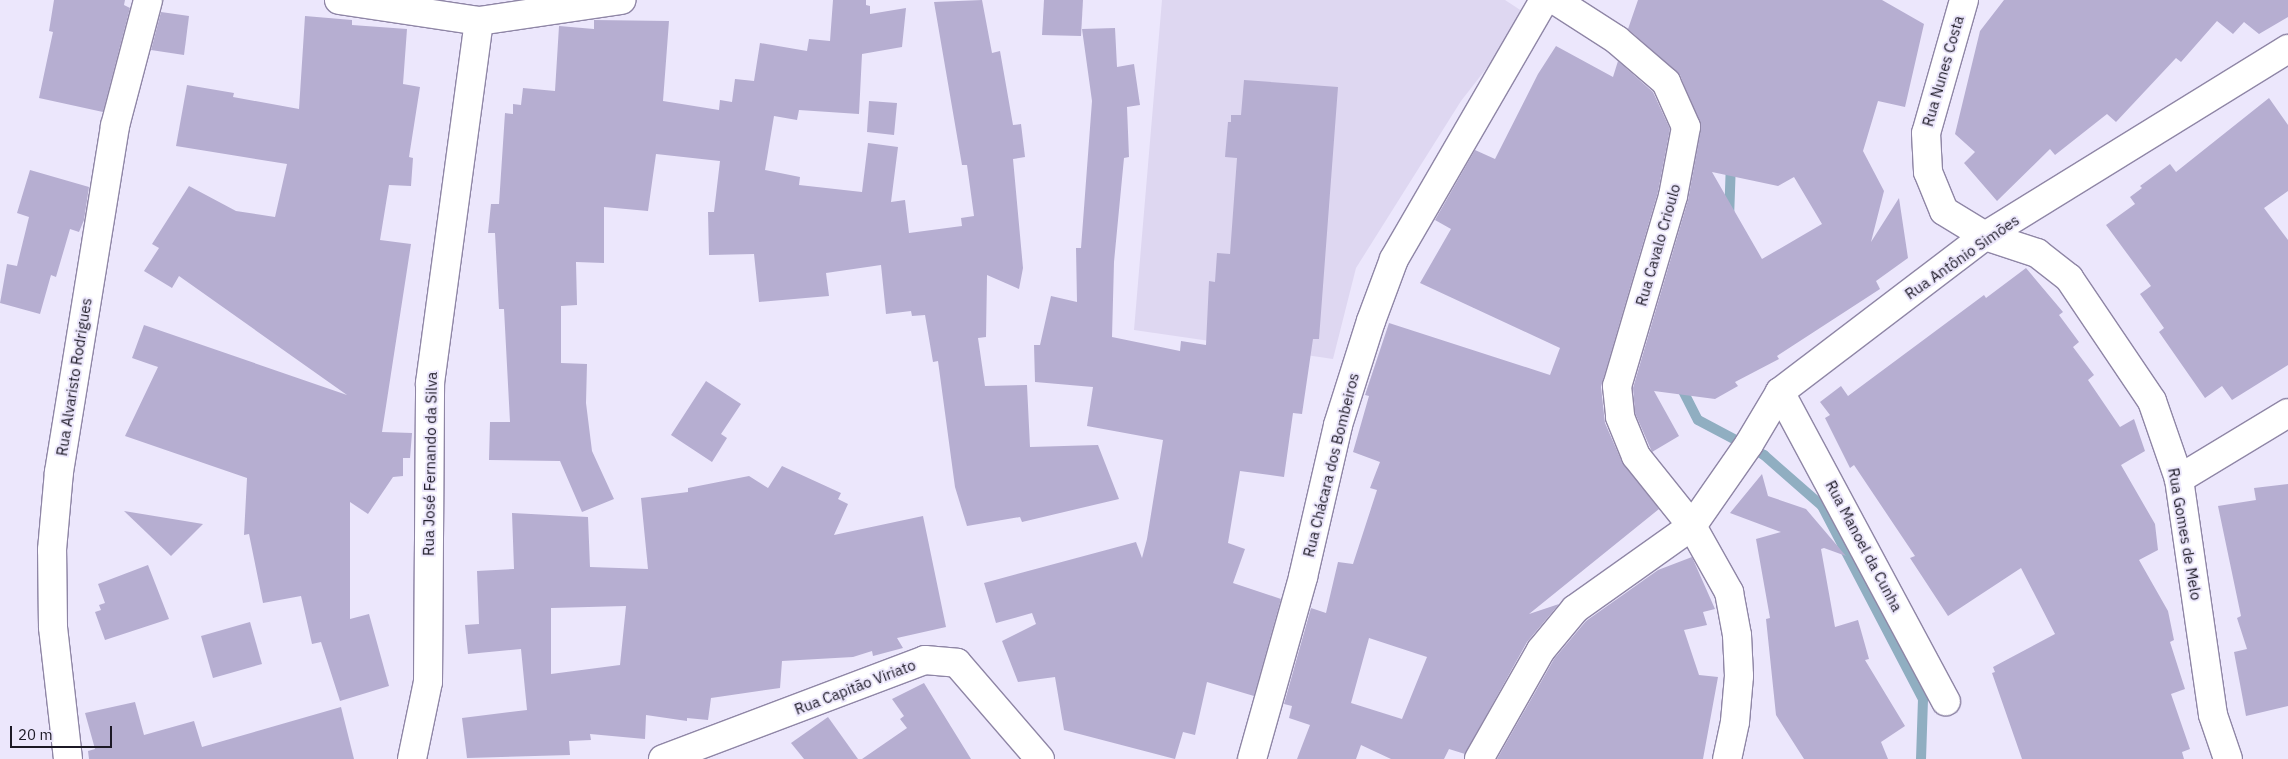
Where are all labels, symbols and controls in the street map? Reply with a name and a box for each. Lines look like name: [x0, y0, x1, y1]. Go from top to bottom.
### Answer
street label: Rua Nunes Costa: [1919, 13, 1967, 129]
street label: Rua Cavalo Crioulo: [1632, 182, 1684, 308]
street label: Rua Antônio Simões: [1901, 211, 2023, 303]
street label: Rua Alvaristo Rodrigues: [53, 297, 95, 457]
street label: Rua Chácara dos Bombeiros: [1299, 371, 1363, 559]
street label: Rua José Fernando da Silva: [419, 372, 441, 556]
street label: Rua Gomes de Melo: [2164, 466, 2206, 602]
street label: Rua Manoel da Cunha: [1822, 477, 1906, 615]
street label: Rua Capitão Viriato: [792, 656, 918, 718]
scale bar: [12, 716, 115, 748]
text: 20 m: [18, 725, 53, 744]

